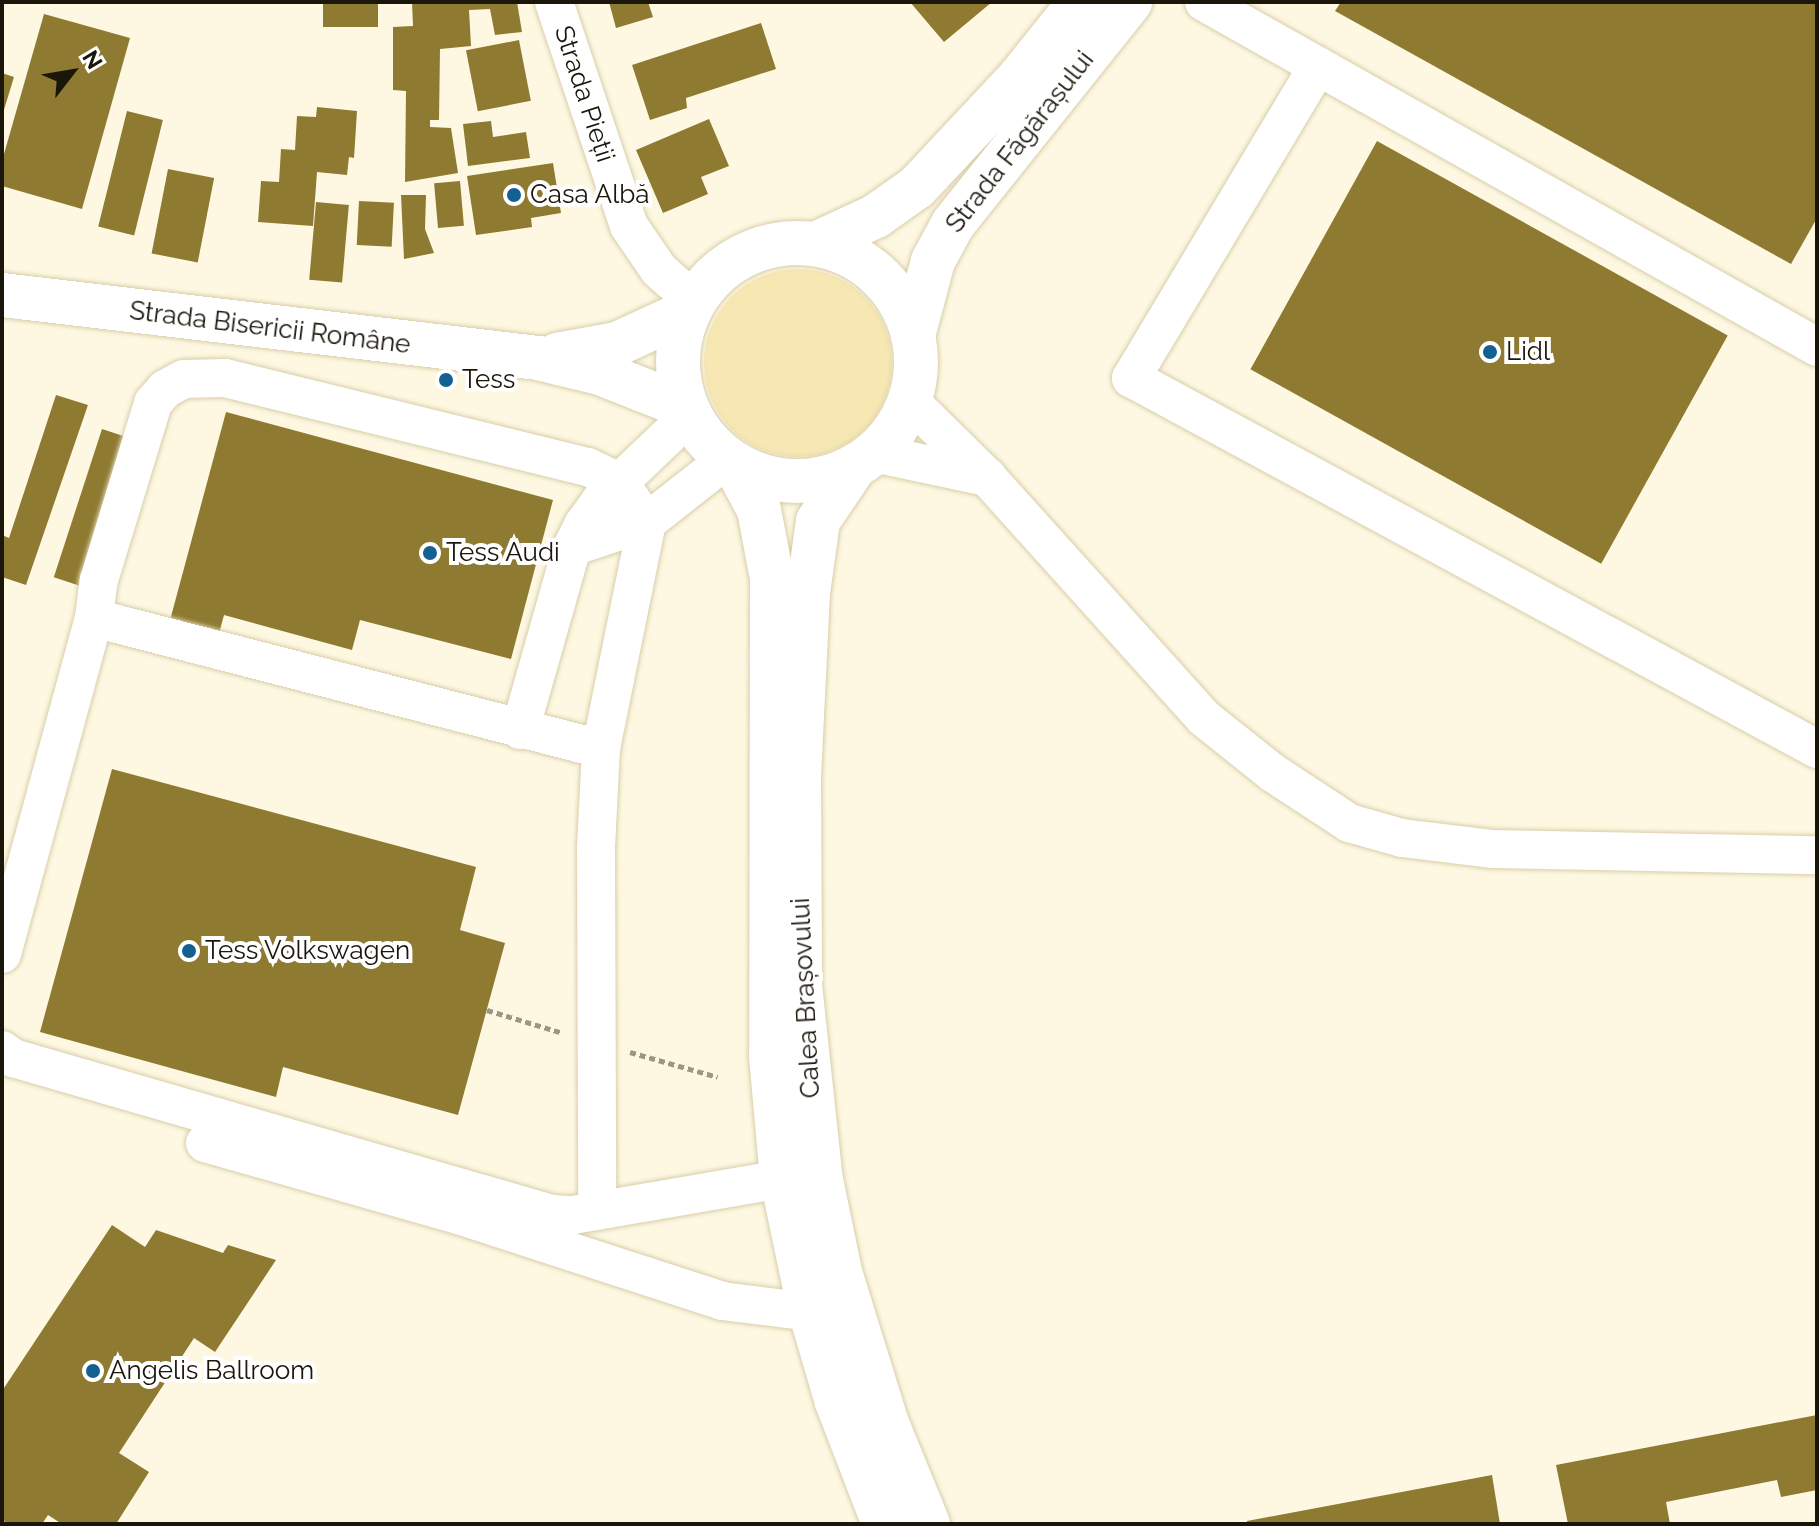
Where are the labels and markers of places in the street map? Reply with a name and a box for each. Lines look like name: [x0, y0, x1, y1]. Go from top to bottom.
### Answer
place label: Casa Albă: [530, 179, 650, 211]
marker: Casa Albă: [505, 186, 523, 204]
place label: Lidl: [1506, 336, 1550, 368]
marker: Lidl: [1481, 343, 1499, 361]
place label: Tess: [462, 364, 515, 396]
marker: Tess: [437, 371, 455, 389]
place label: Tess Audi: [446, 537, 561, 569]
marker: Tess Audi: [421, 544, 439, 562]
place label: Tess Volkswagen: [205, 935, 411, 967]
marker: Tess Volkswagen: [180, 942, 198, 960]
place label: Angelis Ballroom: [109, 1355, 314, 1387]
marker: Angelis Ballroom: [84, 1362, 102, 1380]

